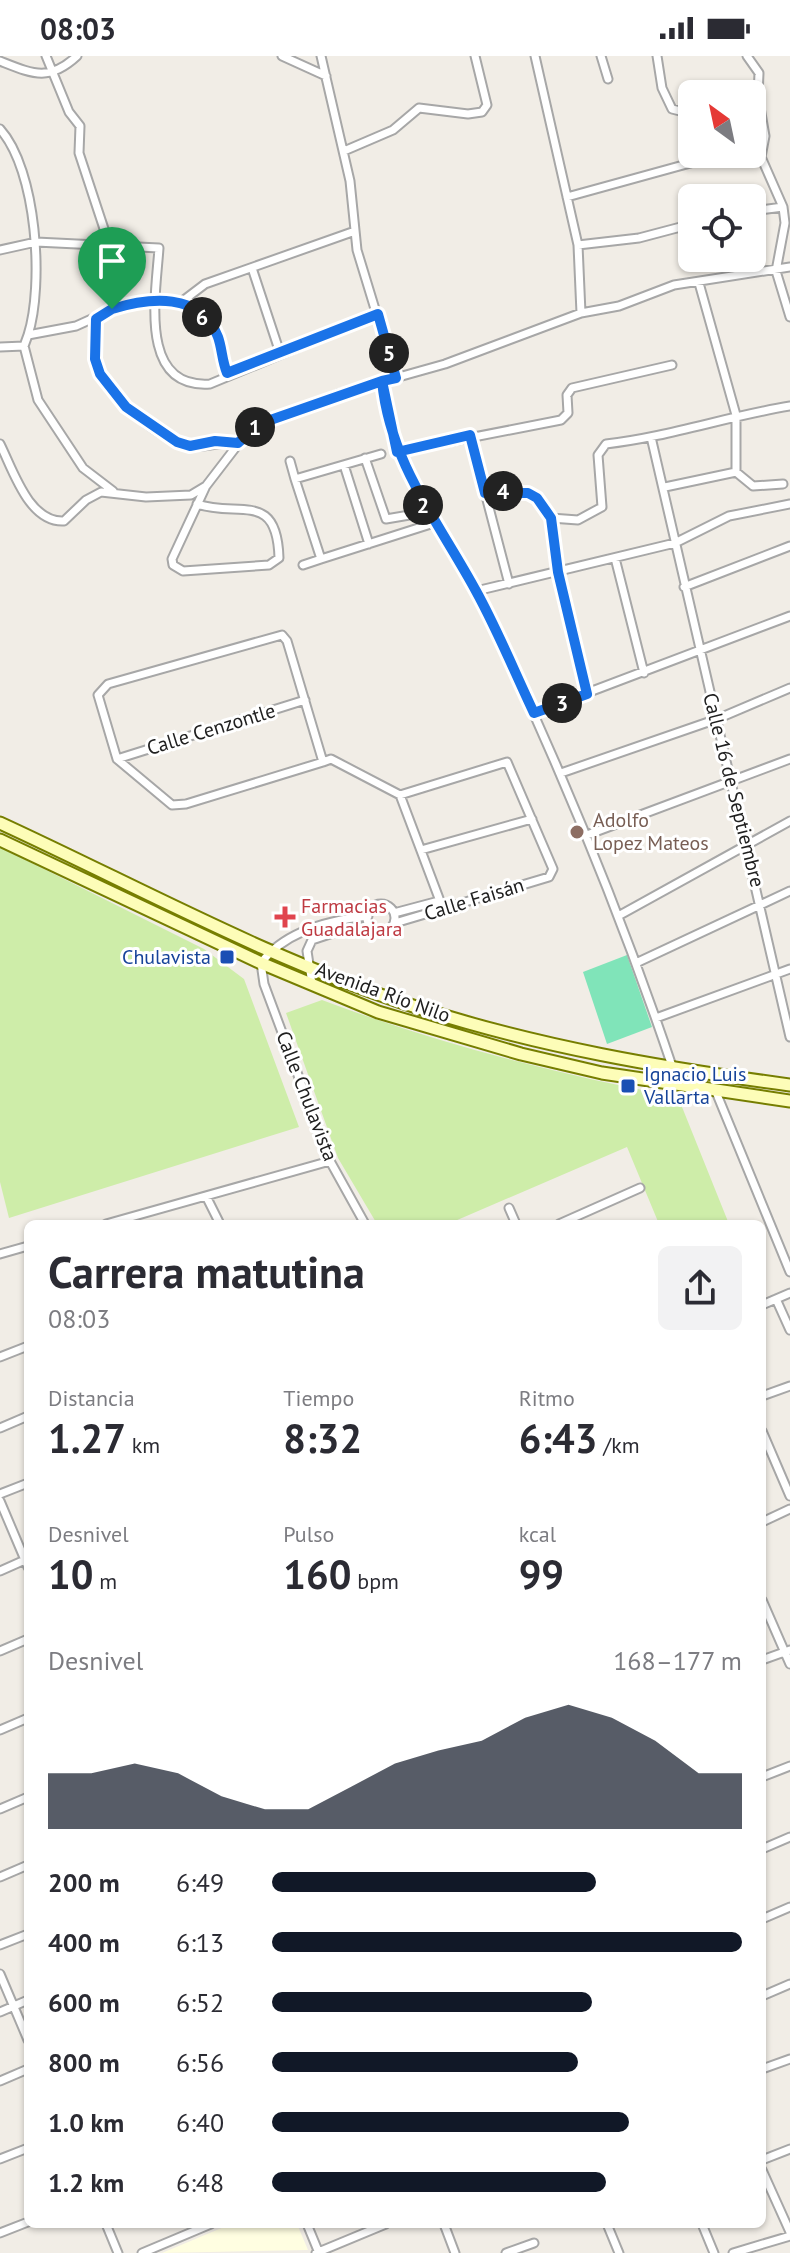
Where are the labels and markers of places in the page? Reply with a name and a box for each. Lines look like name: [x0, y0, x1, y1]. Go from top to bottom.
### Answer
pin: [78, 227, 146, 309]
pin: 6: [182, 297, 222, 337]
pin: 5: [369, 333, 409, 373]
pin: 1: [235, 407, 275, 447]
pin: 4: [483, 471, 523, 511]
pin: 2: [403, 485, 443, 525]
pin: 3: [542, 683, 582, 723]
place label: Adolfo Lopez Mateos: [593, 807, 709, 856]
marker: Adolfo Lopez Mateos: [568, 823, 586, 841]
place label: Farmacias Guadalajara: [301, 893, 402, 942]
marker: Farmacias Guadalajara: [276, 908, 294, 926]
place label: Chulavista: [122, 944, 211, 970]
marker: Chulavista: [218, 948, 236, 966]
place label: Ignacio Luis Vallarta: [643, 1061, 746, 1110]
marker: Ignacio Luis Vallarta: [619, 1077, 637, 1095]

